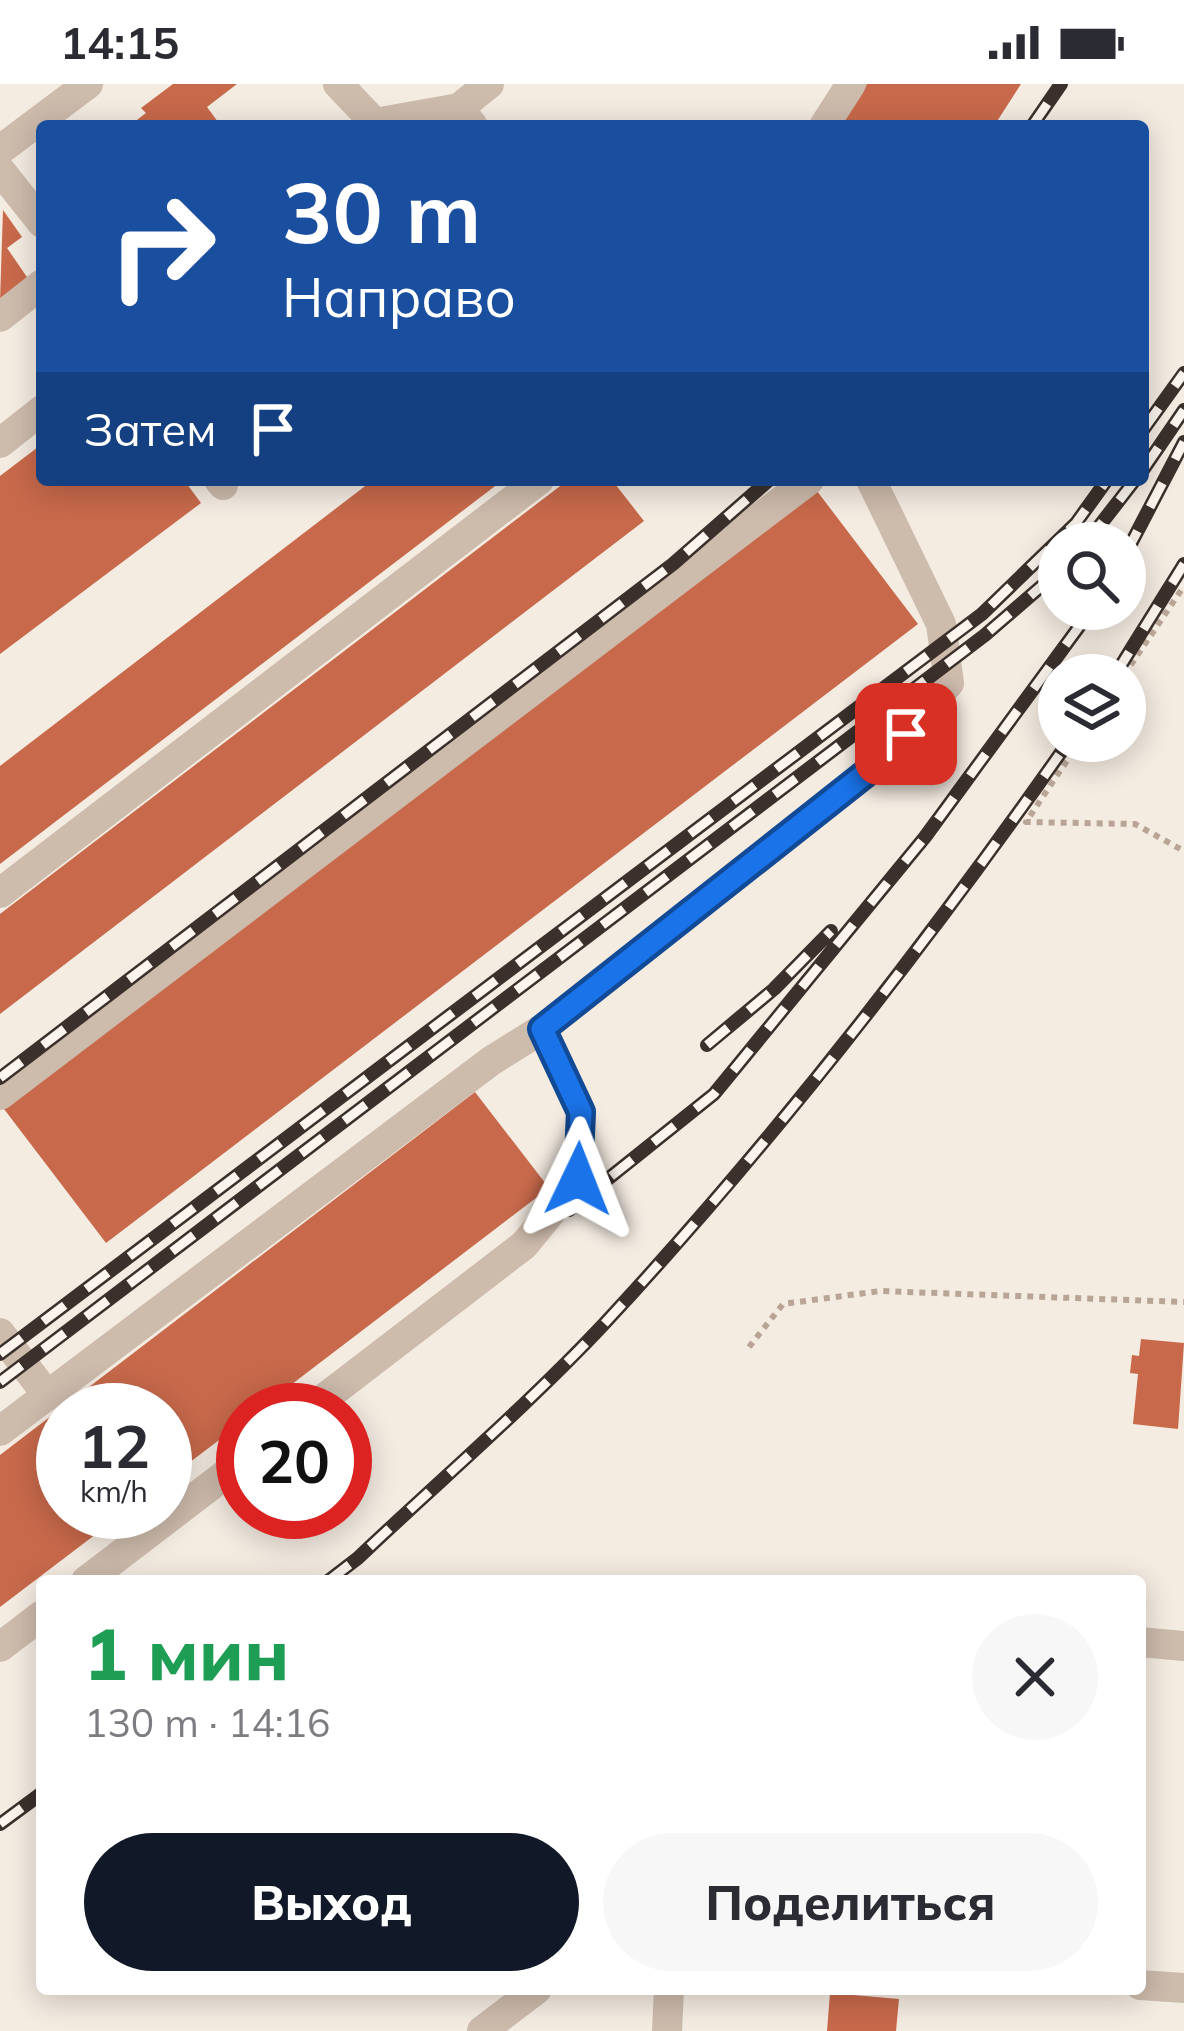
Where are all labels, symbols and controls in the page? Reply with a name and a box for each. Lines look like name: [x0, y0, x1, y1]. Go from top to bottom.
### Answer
text: 14:15: [60, 14, 179, 70]
text: 30 m: [282, 159, 481, 264]
icon: right: [84, 168, 240, 324]
text: Направо: [282, 263, 516, 331]
icon: arrive: [240, 396, 306, 462]
text: Затем: [84, 401, 216, 457]
map controls: [1038, 522, 1146, 762]
button: search: [1038, 522, 1146, 630]
button: layers: [1038, 654, 1146, 762]
pin: [855, 683, 957, 785]
icon: arrive: [873, 701, 939, 767]
position arrow: [515, 1116, 641, 1242]
speed limit sign: 20: [216, 1383, 372, 1539]
text: 12: [78, 1408, 150, 1483]
text: km/h: [80, 1472, 148, 1510]
text: 1 мин: [84, 1608, 289, 1698]
button: close: [972, 1614, 1098, 1740]
text: 130 m · 14:16: [84, 1698, 330, 1747]
button: Выход: [84, 1833, 579, 1971]
button: Поделиться: [603, 1833, 1098, 1971]

